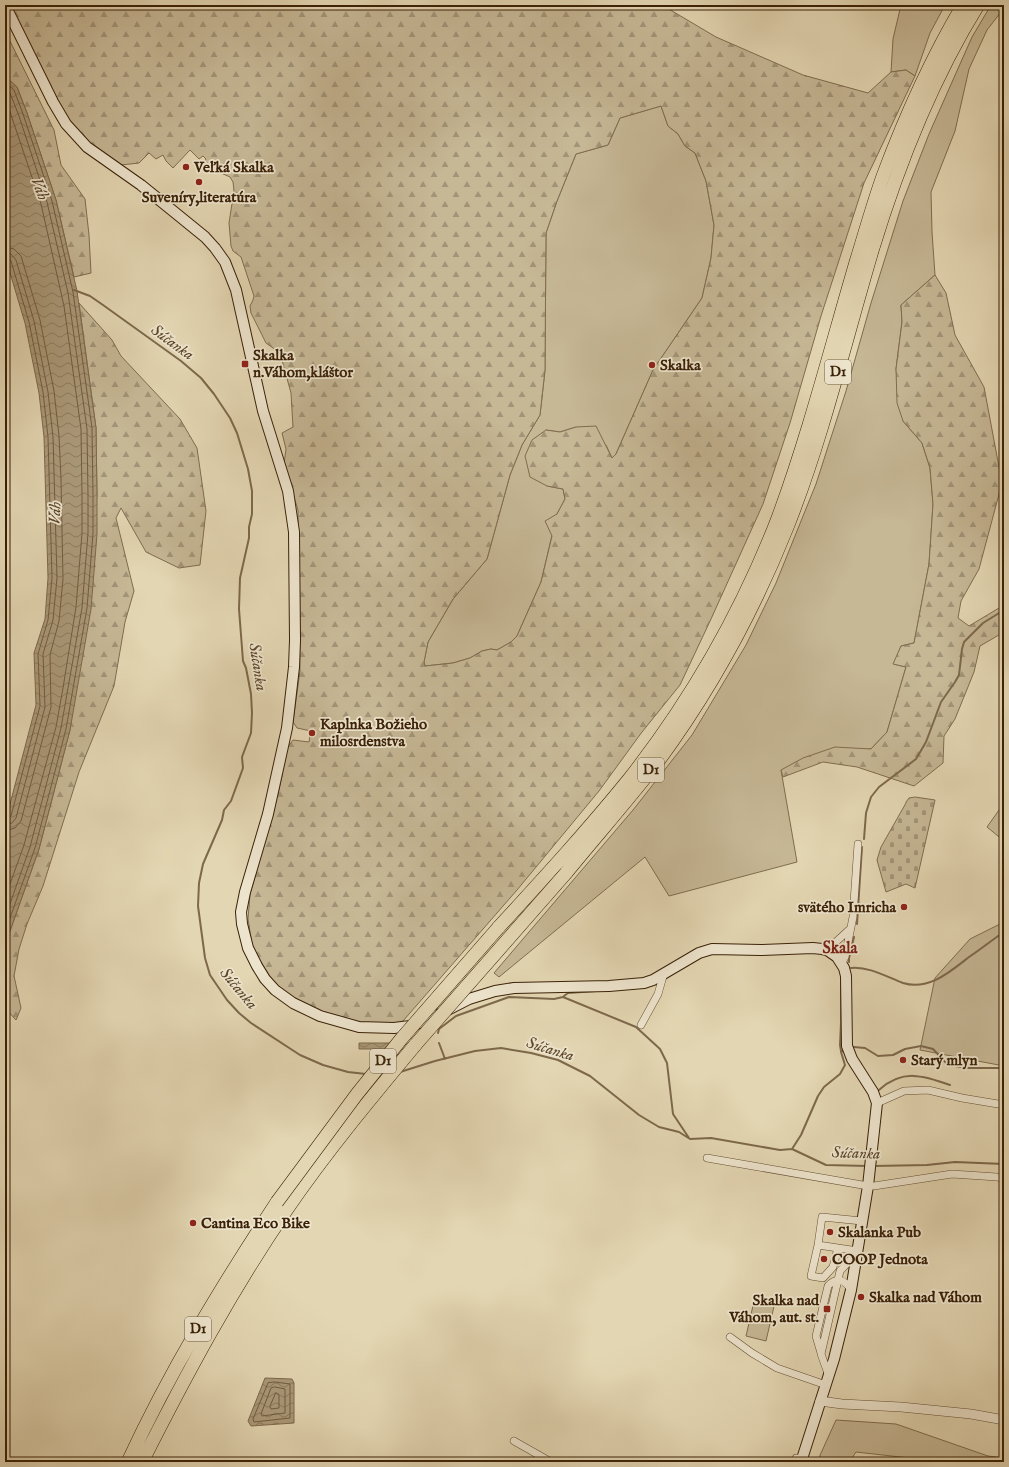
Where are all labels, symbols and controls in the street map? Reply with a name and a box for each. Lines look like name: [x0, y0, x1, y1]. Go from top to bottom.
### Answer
place label: Veľká Skalka: [193, 158, 274, 177]
marker: Veľká Skalka: [181, 162, 191, 172]
water label: Váh: [26, 175, 52, 203]
marker: Suveníry,literatúra: [194, 177, 204, 187]
place label: Suveníry,literatúra: [142, 188, 257, 207]
water label: Súčanka: [146, 321, 198, 365]
place label: Skalka n.Váhom,kláštor: [253, 346, 353, 382]
place label: Skalka: [660, 356, 701, 375]
marker: Skalka n.Váhom,kláštor: [240, 359, 250, 369]
marker: Skalka: [647, 360, 657, 370]
road number: D1: [825, 360, 851, 384]
water label: Váh: [46, 501, 66, 525]
water label: Súčanka: [243, 641, 271, 693]
place label: Kaplnka Božieho milosrdenstva: [320, 715, 427, 751]
marker: Kaplnka Božieho milosrdenstva: [307, 728, 317, 738]
road number: D1: [638, 758, 664, 782]
place label: svätého Imricha: [798, 898, 897, 917]
marker: svätého Imricha: [899, 902, 909, 912]
district label: Skala: [823, 939, 859, 959]
water label: Súčanka: [215, 964, 261, 1014]
water label: Súčanka: [524, 1033, 576, 1067]
road number: D1: [370, 1049, 396, 1073]
place label: Starý mlyn: [911, 1051, 977, 1070]
marker: Starý mlyn: [898, 1055, 908, 1065]
water label: Súčanka: [831, 1143, 881, 1165]
place label: Cantina Eco Bike: [201, 1214, 310, 1233]
marker: Cantina Eco Bike: [188, 1218, 198, 1228]
place label: Skalanka Pub: [838, 1223, 921, 1242]
marker: Skalanka Pub: [825, 1227, 835, 1237]
place label: COOP Jednota: [832, 1250, 928, 1269]
marker: COOP Jednota: [819, 1254, 829, 1264]
place label: Skalka nad Váhom: [869, 1288, 982, 1307]
place label: Skalka nad Váhom, aut. st.: [728, 1291, 820, 1327]
marker: Skalka nad Váhom: [856, 1292, 866, 1302]
marker: Skalka nad Váhom, aut. st.: [822, 1304, 832, 1314]
road number: D1: [185, 1317, 211, 1341]

